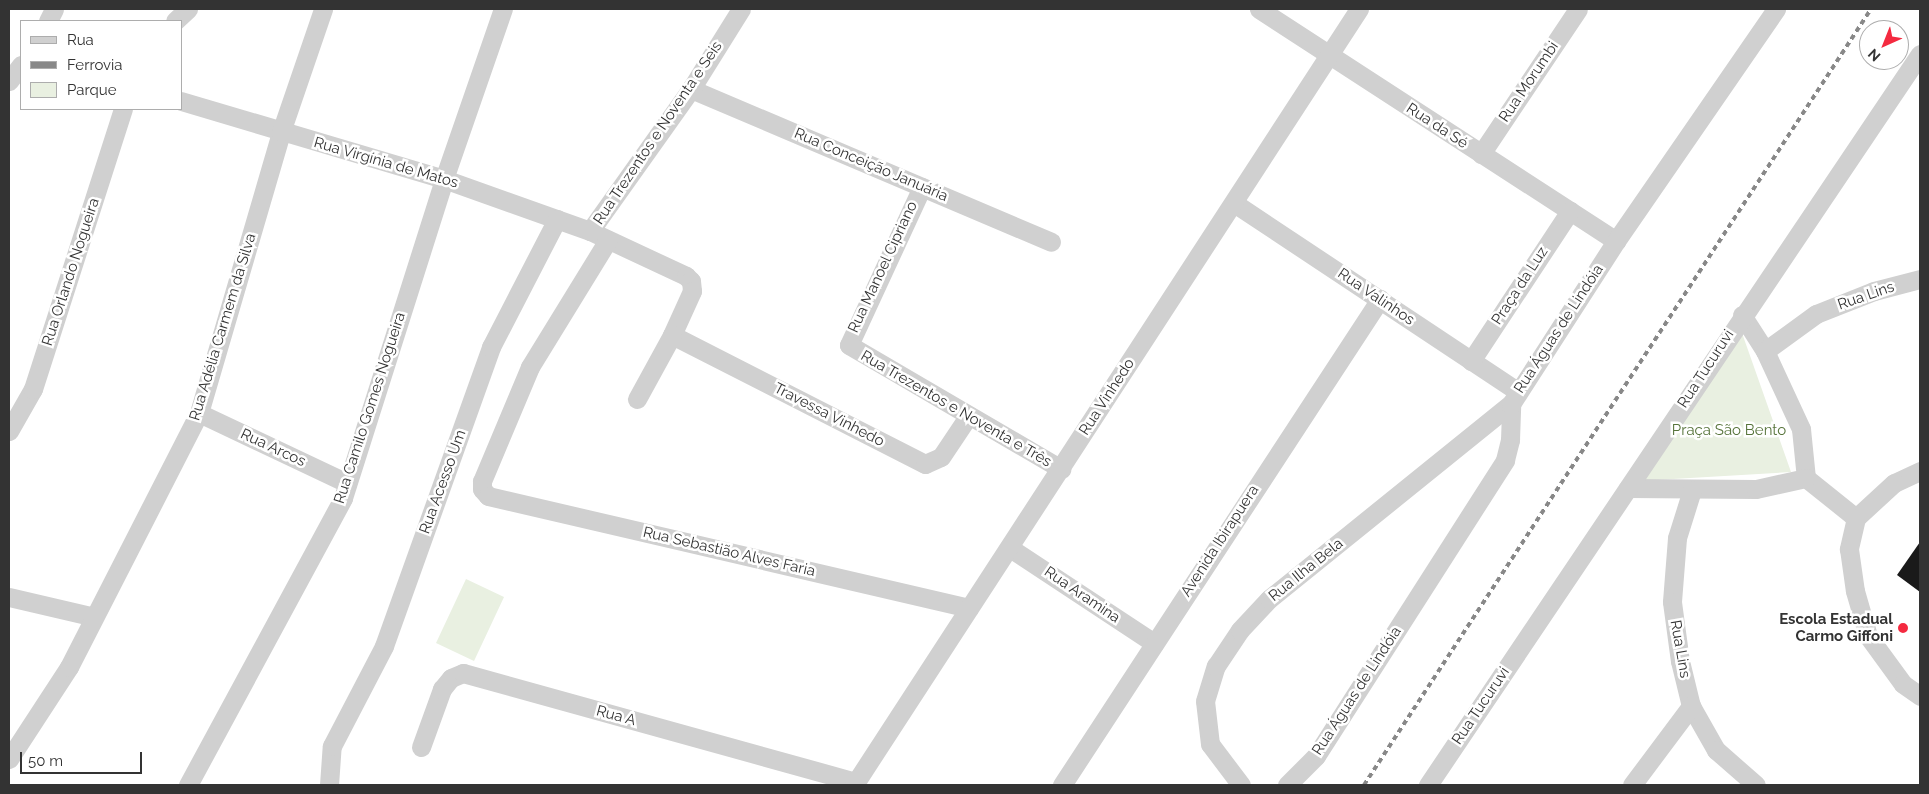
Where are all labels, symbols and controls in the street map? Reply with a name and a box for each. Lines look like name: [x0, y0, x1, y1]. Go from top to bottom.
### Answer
legend: [20, 20, 182, 110]
north arrow: [1859, 20, 1909, 70]
text: Rua: [67, 31, 94, 49]
street label: Rua Trezentos e Noventa e Seis: [590, 38, 726, 228]
street label: Rua Morumbi: [1496, 38, 1562, 126]
text: N: [1865, 46, 1884, 65]
text: Ferrovia: [67, 56, 123, 74]
text: Parque: [67, 81, 116, 99]
street label: Rua da Sé: [1403, 99, 1471, 153]
street label: Rua Conceição Januária: [791, 124, 951, 206]
street label: Rua Virgínia de Matos: [311, 134, 461, 192]
street label: Rua Orlando Nogueira: [39, 196, 103, 348]
street label: Rua Manoel Cipriano: [845, 198, 921, 336]
street label: Rua Adélia Carmem da Silva: [186, 231, 260, 423]
street label: Praça da Luz: [1488, 244, 1552, 328]
street label: Rua Águas de Lindóia: [1511, 261, 1607, 397]
street label: Rua Valinhos: [1334, 265, 1418, 329]
street label: Rua Lins: [1835, 278, 1897, 314]
street label: Rua Camilo Gomes Nogueira: [330, 310, 410, 506]
street label: Rua Tucuruvi: [1674, 326, 1738, 412]
street label: Rua Trezentos e Noventa e Três: [857, 347, 1055, 471]
street label: Rua Vinhedo: [1075, 355, 1139, 439]
street label: Travessa Vinhedo: [771, 379, 887, 451]
park label: Praça São Bento: [1672, 422, 1786, 440]
street label: Rua Arcos: [237, 425, 309, 471]
street label: Rua Acesso Um: [416, 427, 470, 537]
street label: Avenida Ibirapuera: [1177, 482, 1263, 600]
street label: Rua Sebastião Alves Faria: [641, 523, 817, 581]
street label: Rua Ilha Bela: [1265, 535, 1347, 605]
street label: Rua Aramina: [1040, 563, 1124, 627]
place label: Escola Estadual Carmo Giffoni: [1779, 610, 1893, 645]
street label: Rua Lins: [1666, 619, 1694, 679]
marker: Escola Estadual Carmo Giffoni: [1897, 622, 1909, 634]
street label: Rua Águas de Lindóia: [1309, 623, 1405, 759]
street label: Rua Tucuruvi: [1448, 664, 1514, 748]
street label: Rua A: [594, 702, 638, 730]
scale bar: [22, 742, 145, 774]
text: 50 m: [28, 752, 63, 770]

